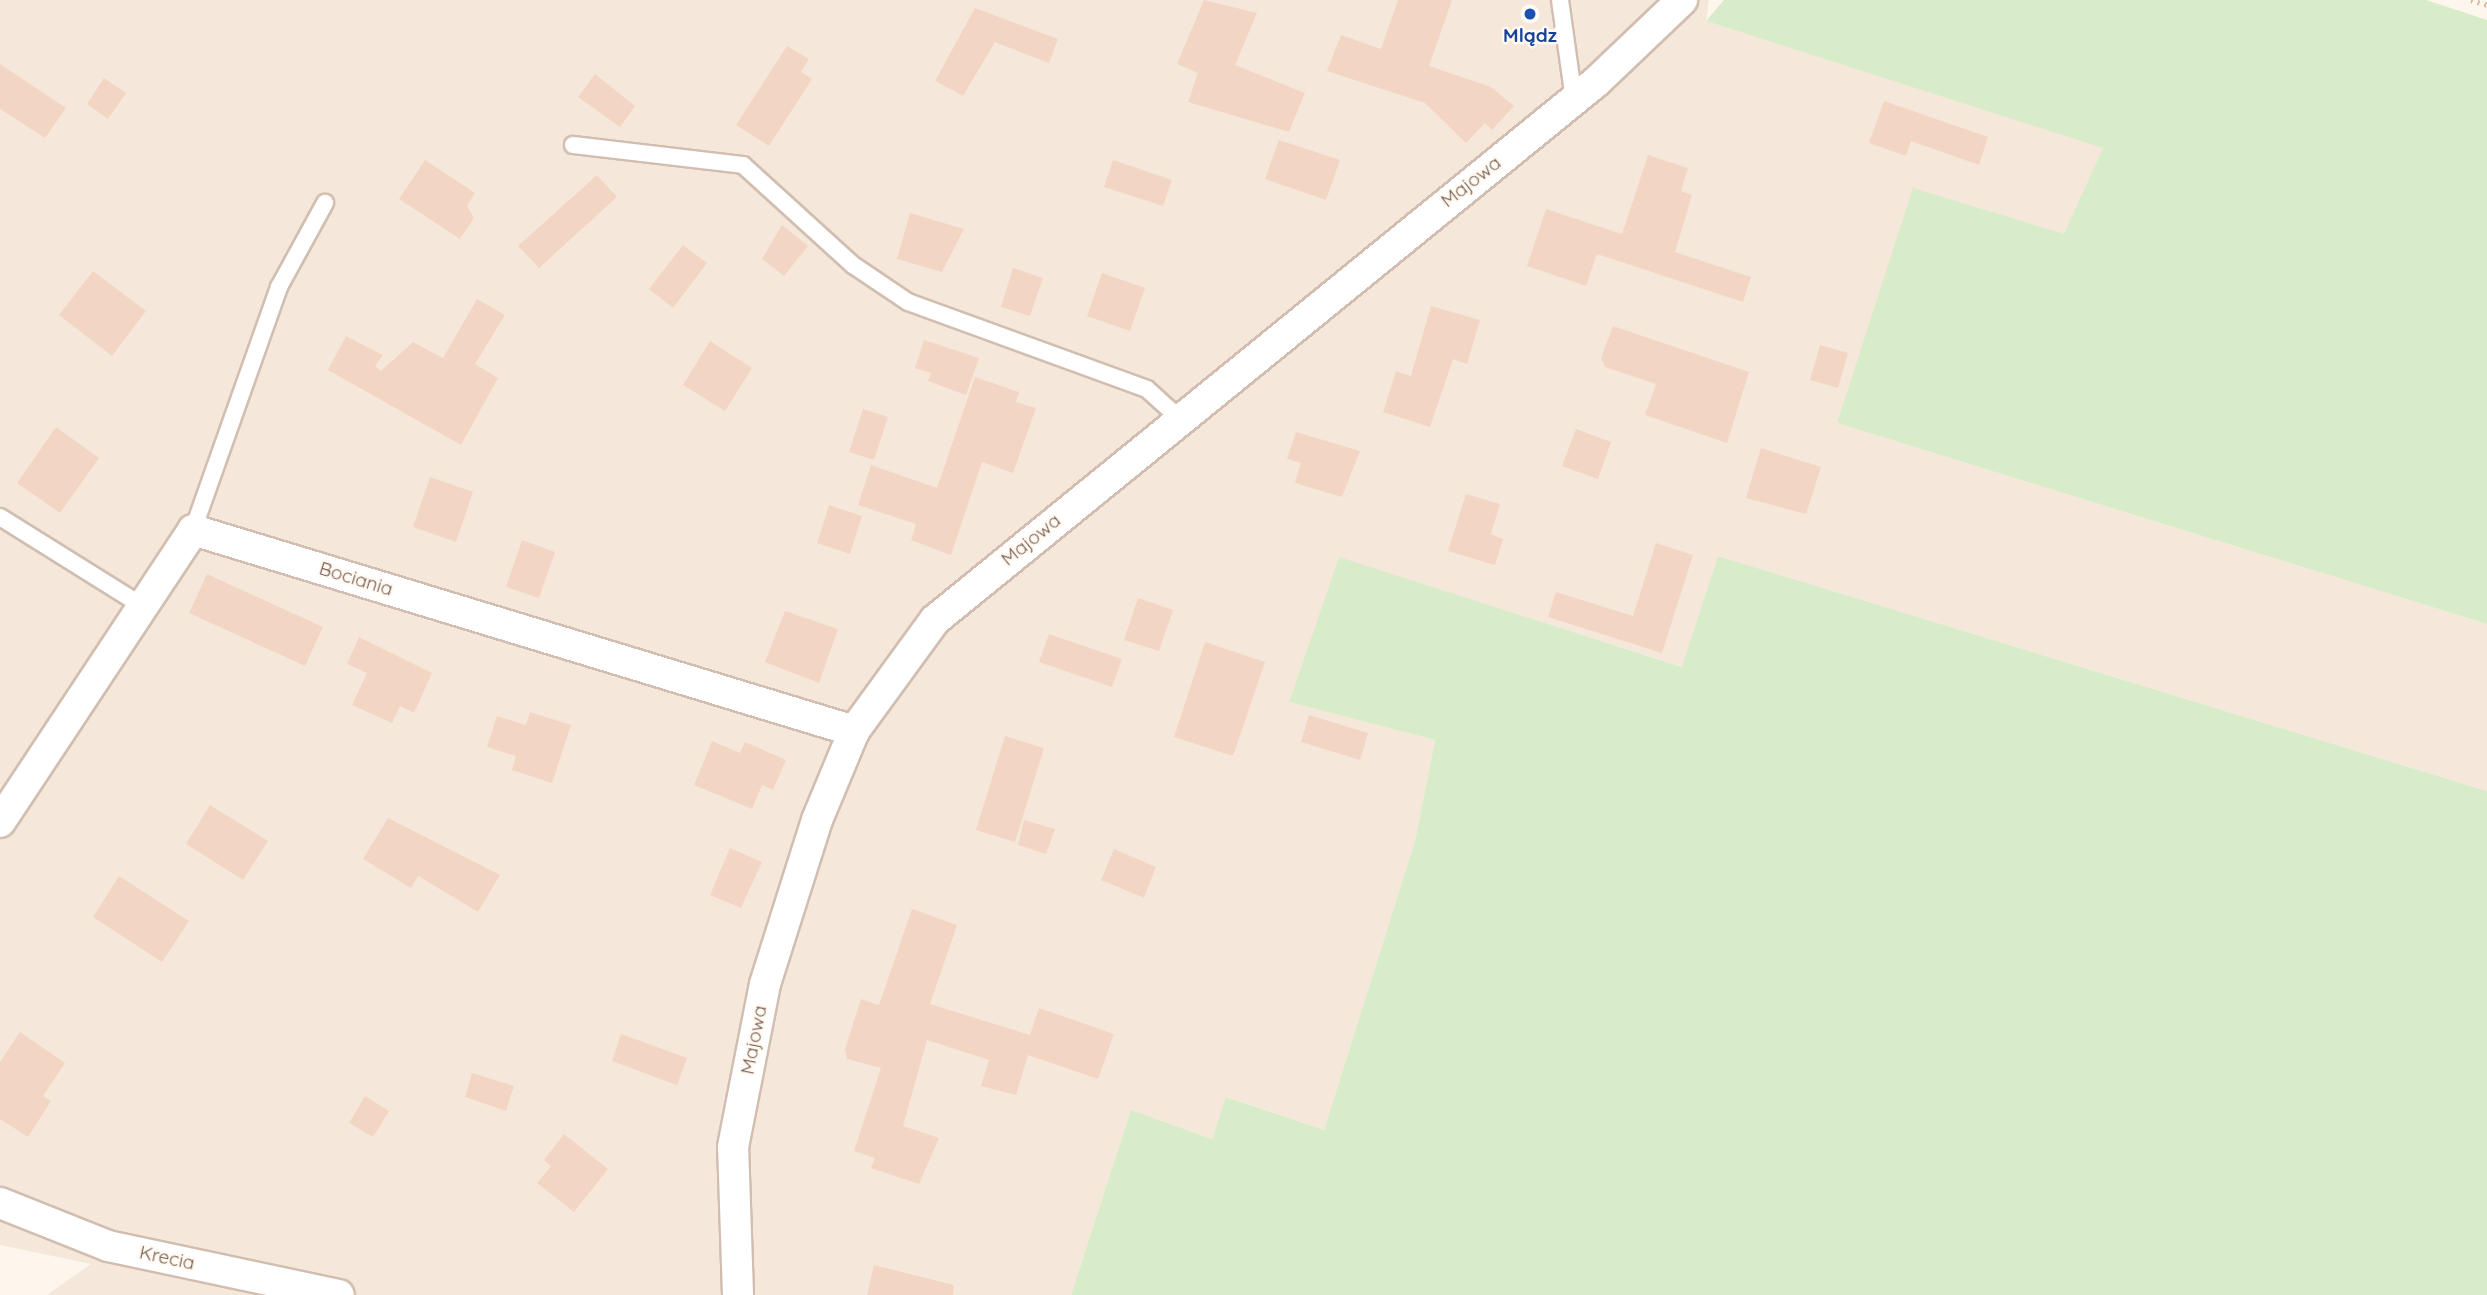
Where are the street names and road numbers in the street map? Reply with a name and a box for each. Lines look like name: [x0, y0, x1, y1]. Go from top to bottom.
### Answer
street label: Majowa: [1437, 152, 1505, 212]
street label: Majowa: [997, 509, 1065, 571]
street label: Bociania: [316, 557, 396, 601]
street label: Majowa: [736, 1004, 772, 1076]
street label: Krecia: [137, 1241, 197, 1275]

